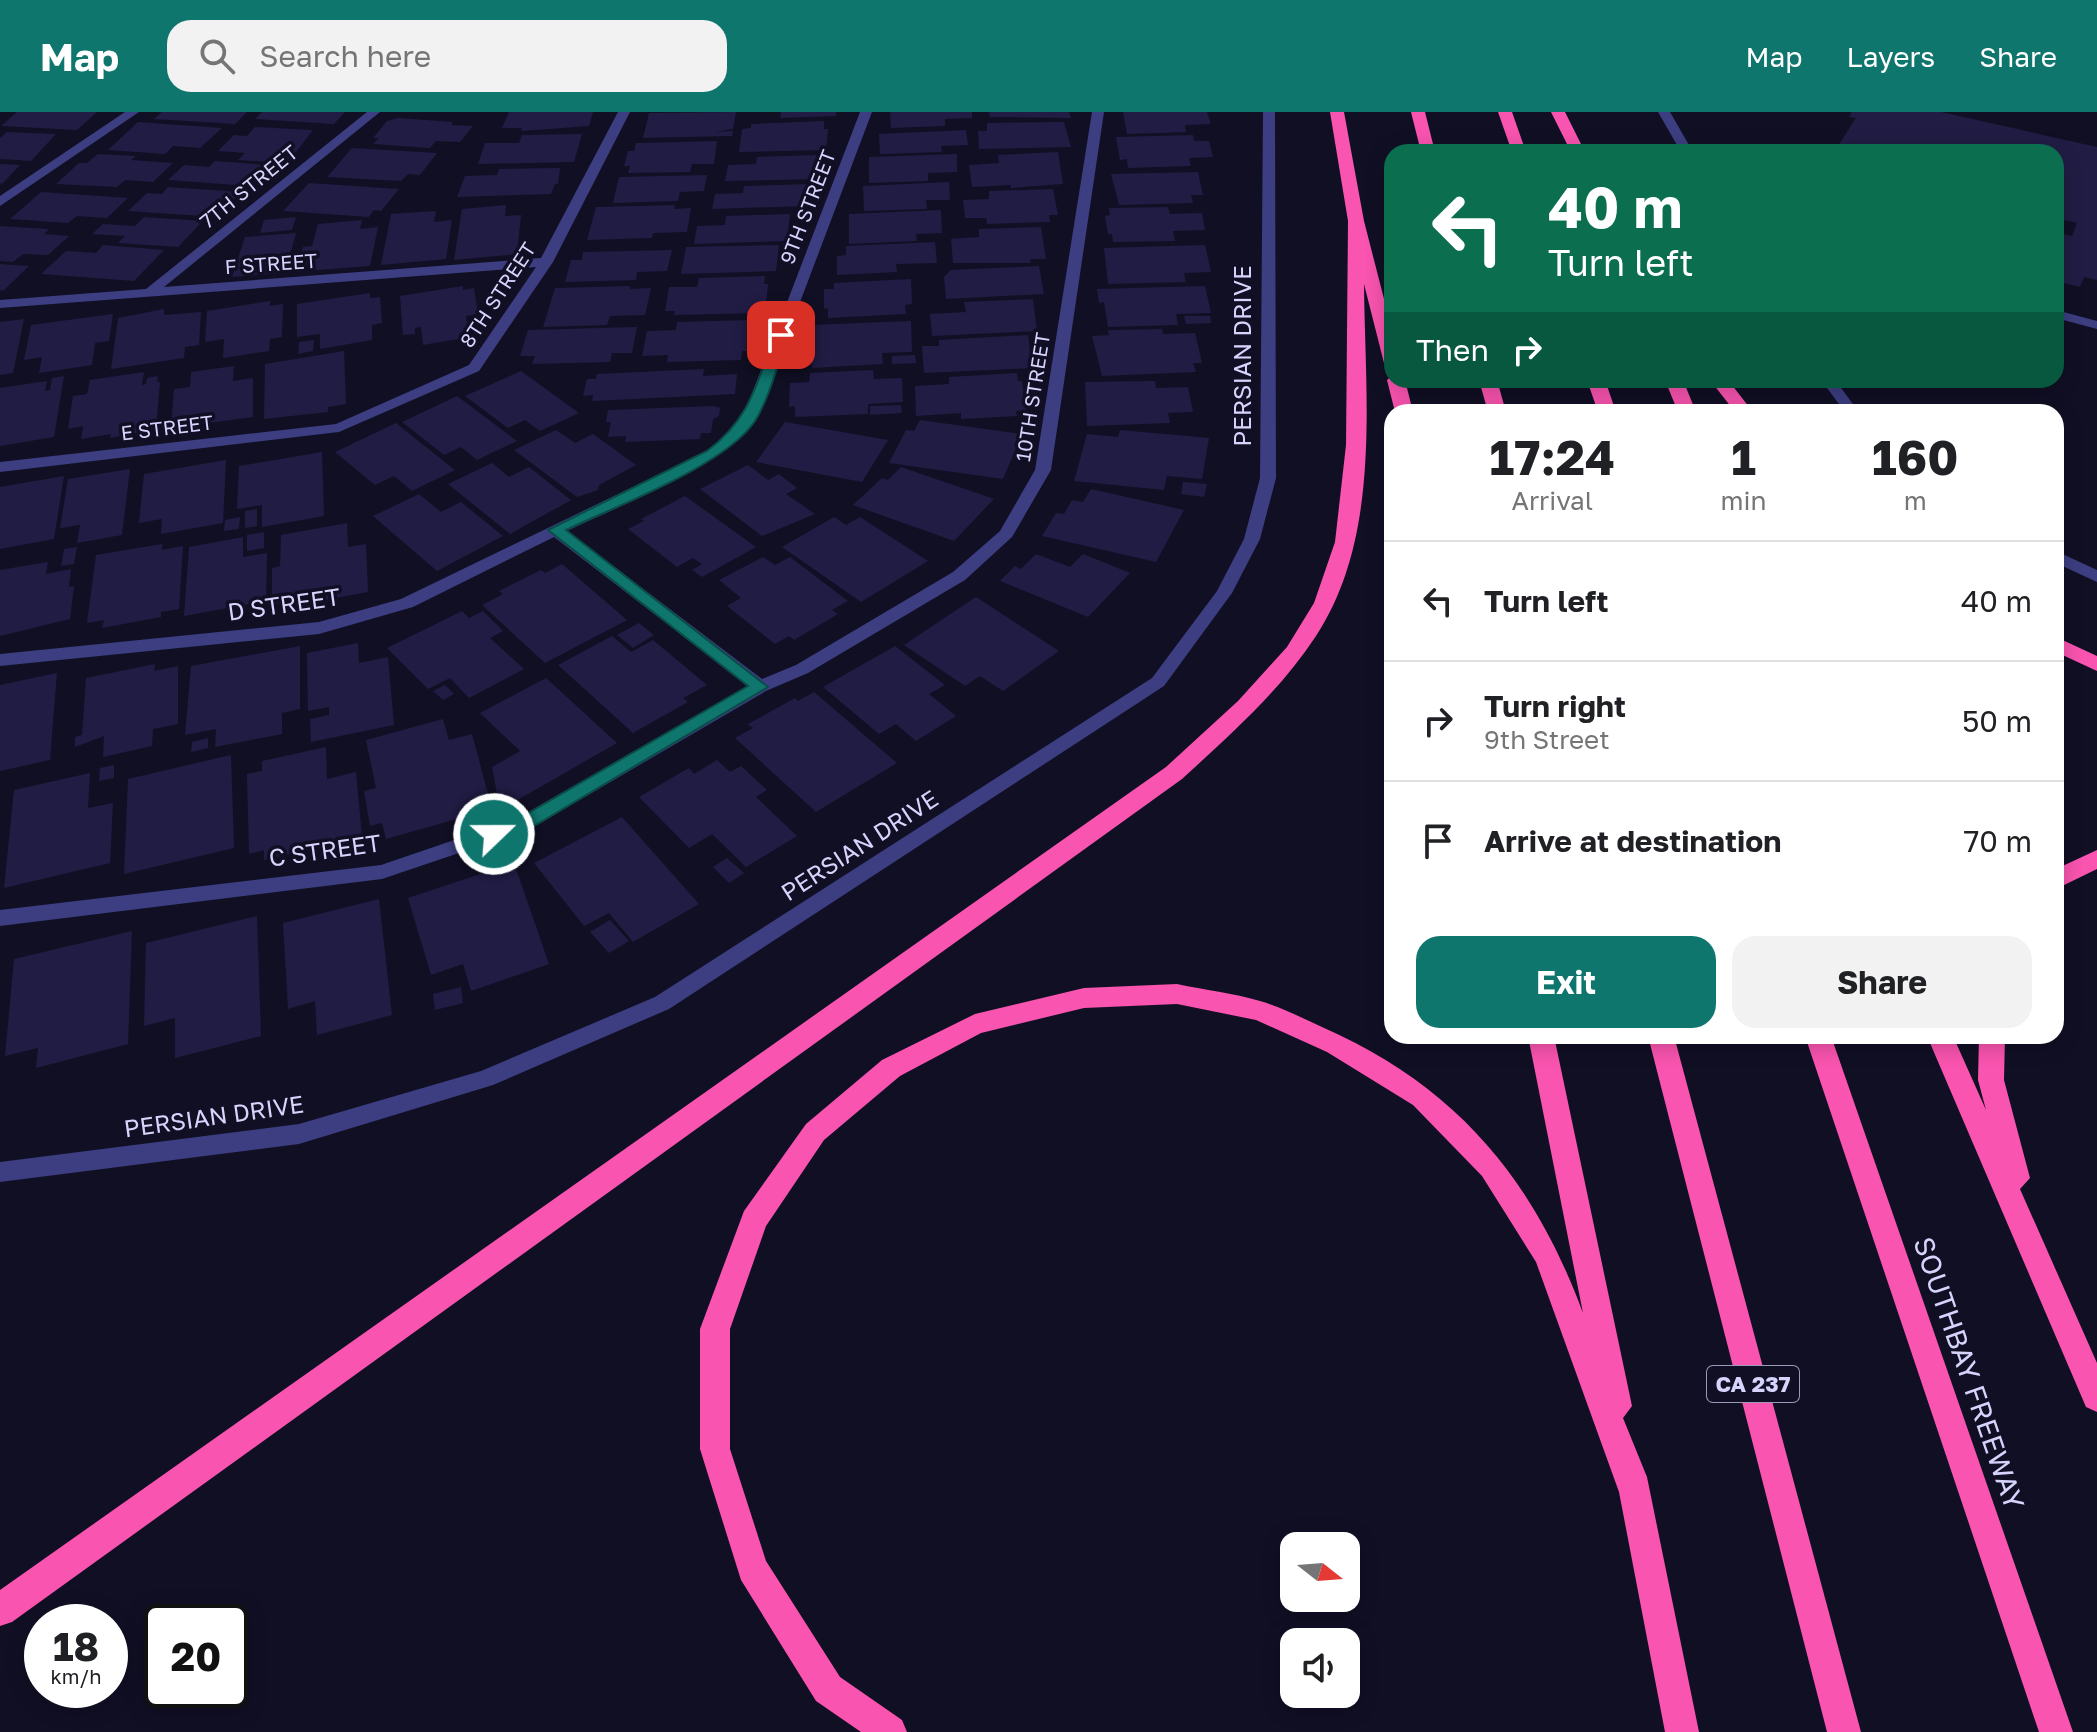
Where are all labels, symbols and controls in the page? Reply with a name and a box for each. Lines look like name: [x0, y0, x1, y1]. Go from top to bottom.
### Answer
search box: [167, 20, 727, 92]
text: Map: [40, 34, 119, 79]
icon: search: [195, 34, 239, 78]
text: Search here: [259, 38, 431, 74]
text: Map: [1745, 40, 1803, 73]
text: Layers: [1847, 40, 1935, 73]
text: Share: [1979, 40, 2057, 73]
street label: 7TH STREET: [195, 140, 302, 233]
street label: 9TH STREET: [774, 146, 840, 267]
text: 40 m: [1548, 173, 1682, 240]
icon: left: [1416, 176, 1520, 280]
street label: 8TH STREET: [454, 237, 540, 351]
text: Turn left: [1548, 241, 1694, 284]
street label: F STREET: [224, 248, 318, 278]
street label: PERSIAN DRIVE: [1227, 265, 1256, 447]
pin: [747, 301, 815, 369]
icon: arrive: [759, 313, 803, 357]
icon: right: [1505, 328, 1549, 372]
street label: 10TH STREET: [1010, 331, 1054, 463]
text: Then: [1416, 332, 1489, 368]
street label: E STREET: [119, 409, 214, 445]
text: 17:24: [1490, 428, 1615, 486]
text: 1: [1731, 428, 1756, 486]
text: 160: [1872, 428, 1958, 486]
text: Arrival: [1512, 485, 1593, 516]
text: min: [1721, 485, 1767, 516]
text: m: [1904, 485, 1927, 516]
icon: left: [1416, 579, 1460, 623]
street label: D STREET: [226, 581, 342, 626]
text: Turn left: [1484, 583, 1609, 619]
text: 40 m: [1961, 583, 2032, 619]
text: Turn right: [1484, 688, 1626, 724]
icon: right: [1416, 699, 1460, 743]
text: 50 m: [1962, 703, 2032, 739]
text: 9th Street: [1484, 724, 1610, 755]
street label: PERSIAN DRIVE: [775, 783, 943, 906]
position arrow: [452, 792, 536, 876]
icon: arrive: [1416, 819, 1460, 863]
text: Arrive at destination: [1484, 823, 1781, 859]
text: 70 m: [1963, 823, 2032, 859]
street label: C STREET: [267, 827, 383, 872]
button: Exit: [1416, 936, 1716, 1028]
button: Share: [1732, 936, 2032, 1028]
street label: PERSIAN DRIVE: [122, 1089, 306, 1142]
street label: SOUTHBAY FREEWAY: [1907, 1232, 2032, 1513]
road number: CA 237: [1707, 1366, 1799, 1402]
north arrow: [1280, 1532, 1360, 1612]
map controls: [1280, 1532, 1360, 1708]
speed limit sign: 20: [144, 1604, 248, 1708]
text: 18: [53, 1622, 99, 1670]
button: sound: [1280, 1628, 1360, 1708]
text: km/h: [51, 1664, 101, 1688]

